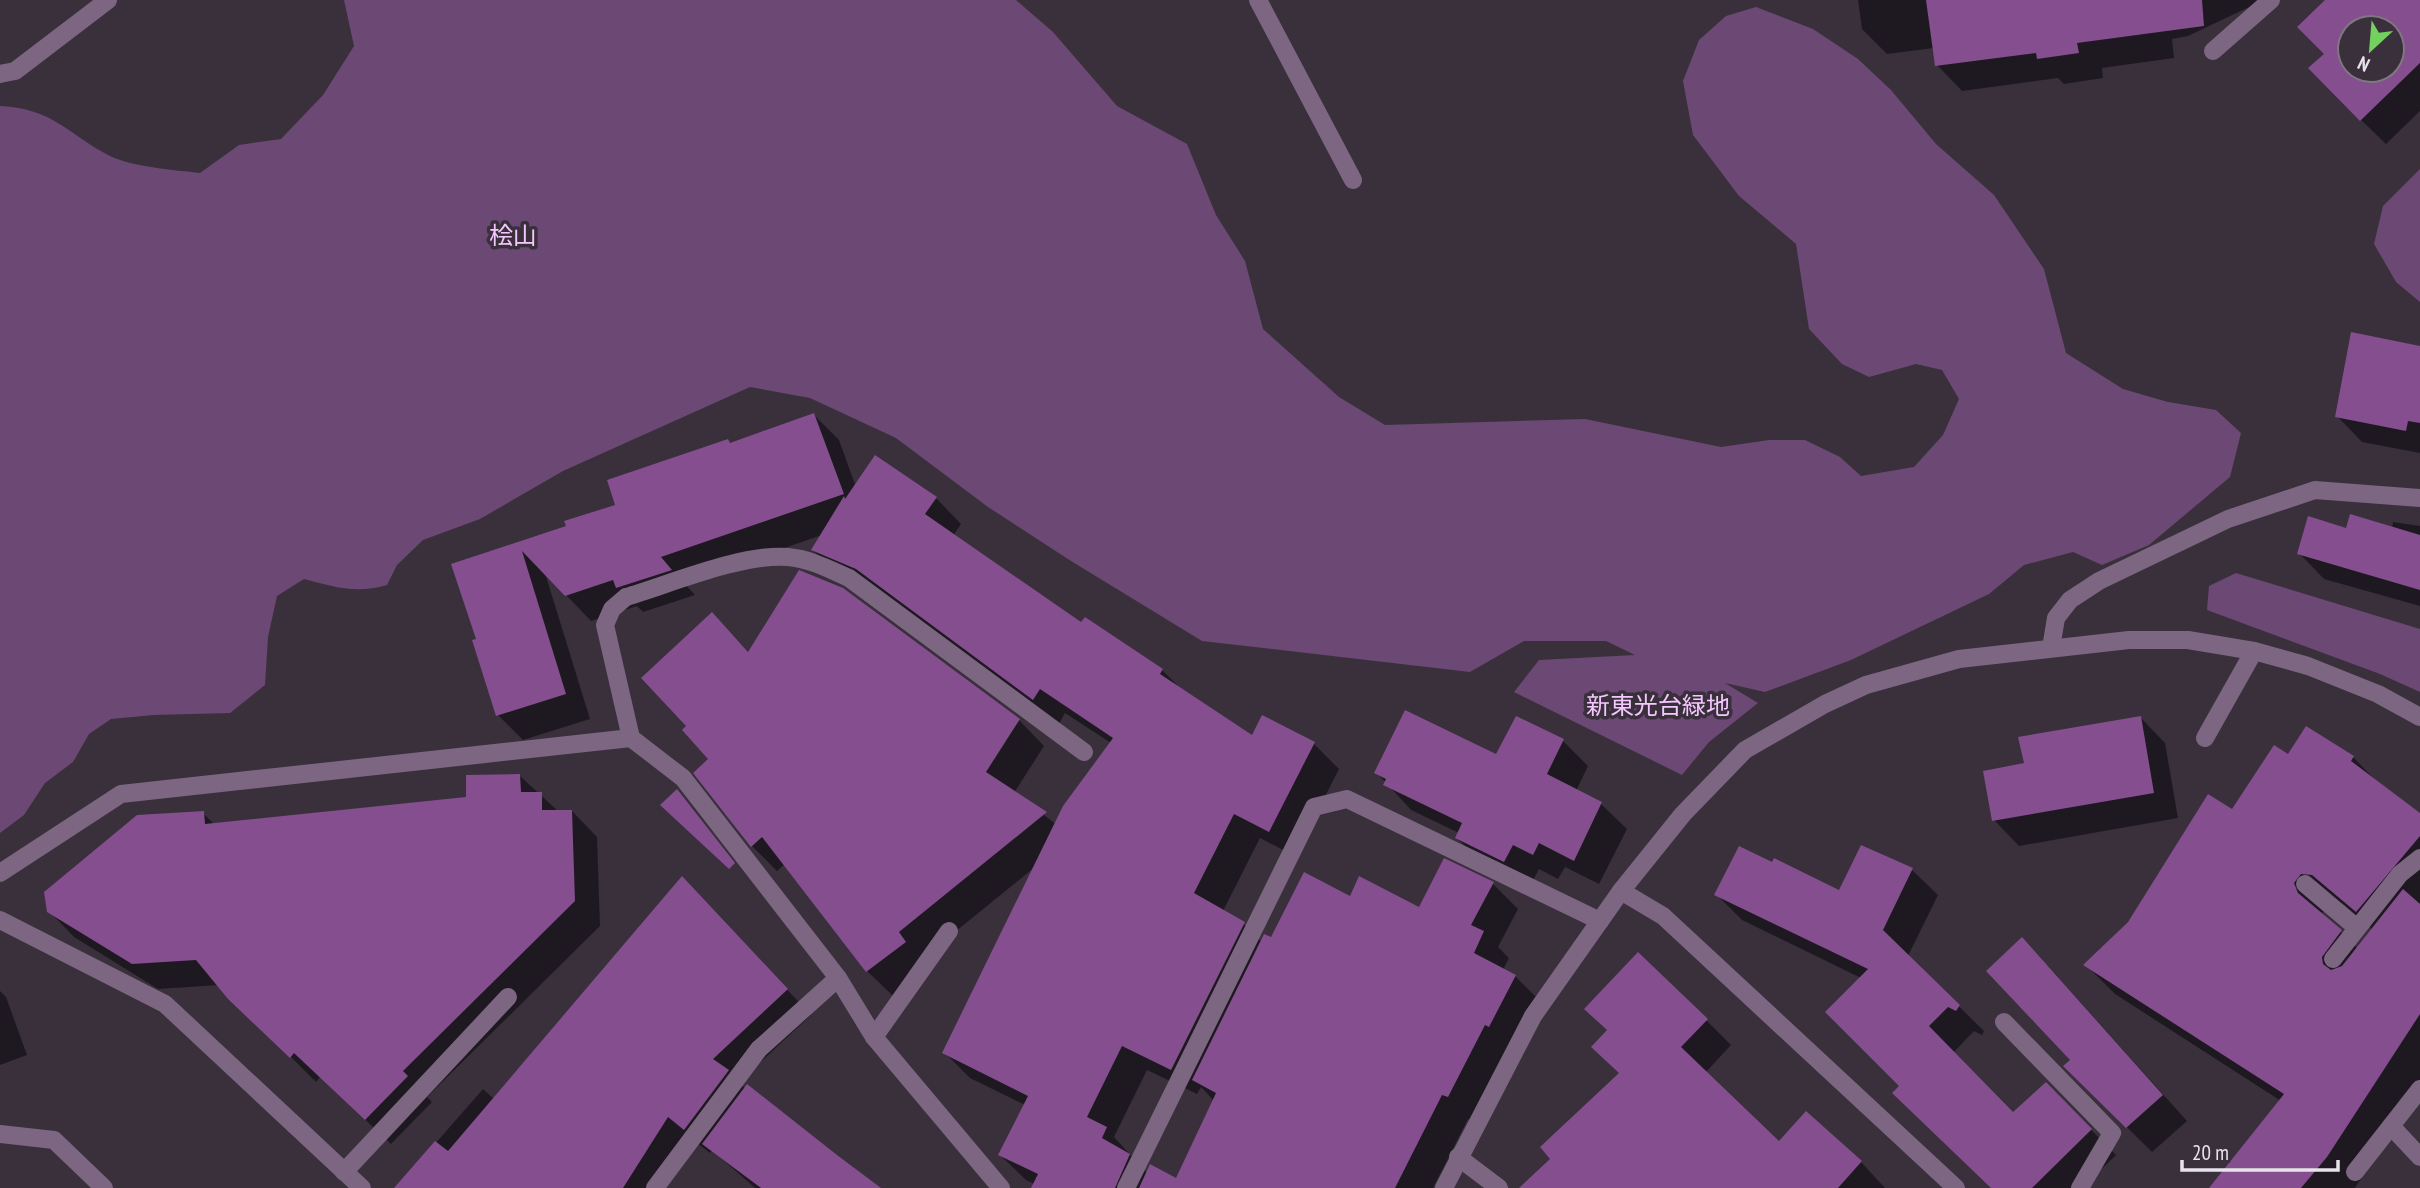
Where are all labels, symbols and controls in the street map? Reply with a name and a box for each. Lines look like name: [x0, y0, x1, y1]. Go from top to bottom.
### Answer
north arrow: [2336, 14, 2406, 84]
text: N: [2354, 51, 2373, 77]
park label: 桧山: [489, 220, 537, 251]
park label: 新東光台緑地: [1586, 690, 1730, 721]
scale bar: [2182, 1128, 2338, 1172]
text: 20 m: [2192, 1139, 2229, 1166]

